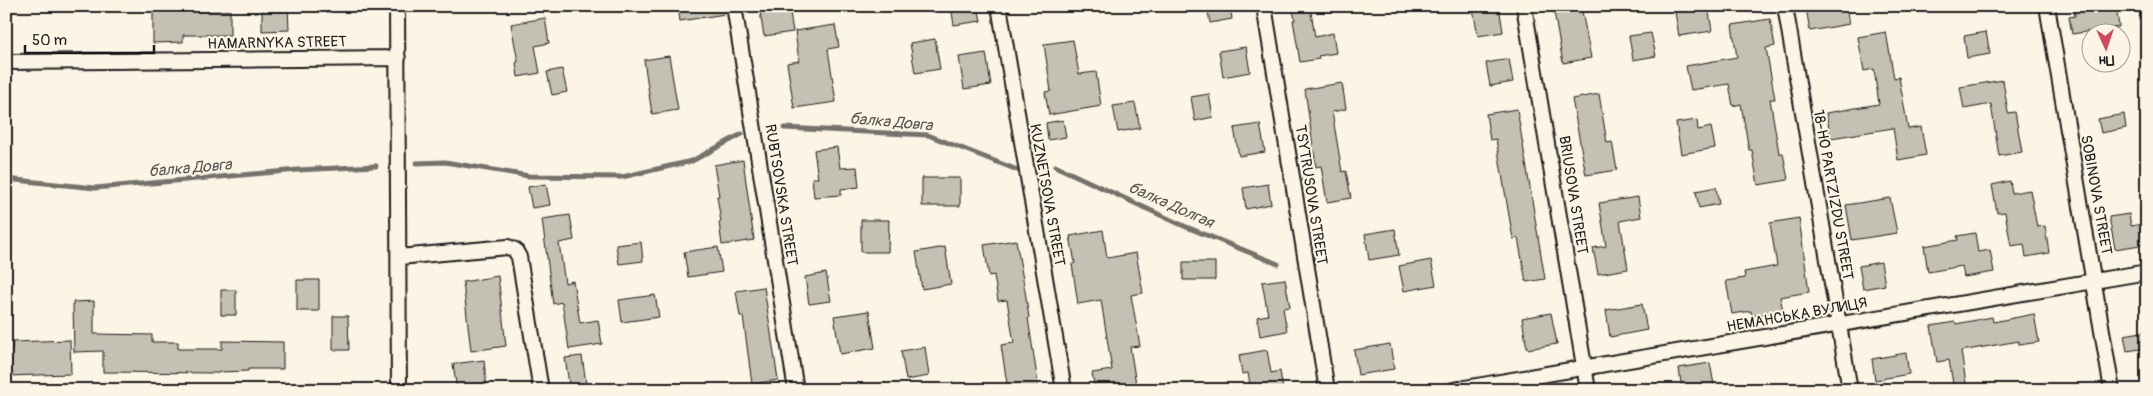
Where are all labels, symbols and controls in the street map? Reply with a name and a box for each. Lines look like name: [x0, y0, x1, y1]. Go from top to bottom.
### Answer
scale bar: [25, 22, 154, 54]
north arrow: [2080, 22, 2130, 72]
text: 50 m: [32, 31, 67, 50]
street label: HAMARNYKA STREET: [207, 32, 347, 54]
text: Пн: [2099, 52, 2115, 69]
water label: балка Довга: [849, 108, 935, 136]
street label: 18-HO PARTZIZDU STREET: [1809, 108, 1857, 282]
street label: KUZNETSOVA STREET: [1025, 122, 1069, 268]
street label: RUBTSOVSKA STREET: [760, 123, 802, 267]
street label: TSYTRUSOVA STREET: [1291, 124, 1331, 266]
street label: BRIUSOVA STREET: [1554, 134, 1592, 256]
street label: SOBINOVA STREET: [2076, 134, 2116, 256]
water label: балка Довга: [148, 154, 234, 182]
water label: балка Долгая: [1125, 177, 1218, 233]
street label: НЕМАНСЬКА ВУЛИЦЯ: [1725, 293, 1869, 337]

